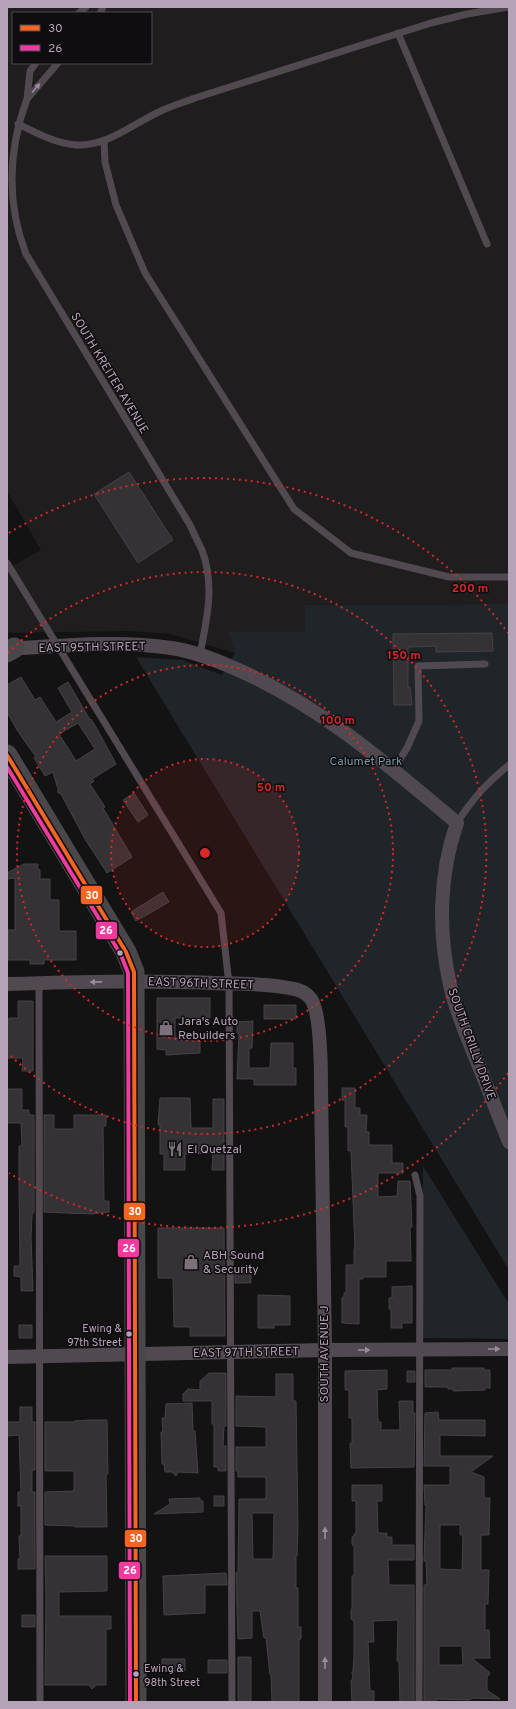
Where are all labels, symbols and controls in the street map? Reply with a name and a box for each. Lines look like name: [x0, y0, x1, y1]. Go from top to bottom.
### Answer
legend: [12, 12, 152, 64]
text: 30: [48, 21, 63, 37]
text: 26: [48, 41, 63, 57]
one-way arrow: [31, 84, 40, 93]
street label: SOUTH KREITER AVENUE: [67, 310, 152, 437]
text: 200 m: [452, 581, 488, 597]
street label: EAST 95TH STREET: [38, 639, 146, 657]
text: 150 m: [387, 648, 421, 664]
text: 100 m: [321, 713, 355, 729]
park label: Calumet Park: [330, 754, 402, 770]
text: 50 m: [257, 780, 285, 796]
centre of rings: [198, 846, 212, 860]
line badge: 30: [80, 885, 103, 905]
text: 30: [85, 889, 99, 903]
line badge: 26: [95, 921, 118, 940]
text: 26: [99, 924, 113, 938]
unlabelled marker: [115, 948, 125, 958]
street label: EAST 96TH STREET: [147, 974, 254, 994]
one-way arrow: [89, 979, 102, 985]
street label: SOUTH CRILLY DRIVE: [443, 986, 499, 1103]
place label: Jara's Auto Rebuilders: [178, 1014, 239, 1044]
shop icon: Jara's Auto Rebuilders: [157, 1019, 175, 1037]
restaurant icon: El Quetzal: [166, 1140, 184, 1158]
place label: El Quetzal: [187, 1142, 242, 1158]
line badge: 30: [123, 1202, 146, 1221]
text: 30: [128, 1205, 142, 1219]
line badge: 26: [117, 1238, 140, 1258]
text: 26: [122, 1242, 136, 1256]
place label: ABH Sound & Security: [203, 1248, 264, 1278]
shop icon: ABH Sound & Security: [182, 1253, 200, 1271]
street label: SOUTH AVENUE J: [317, 1306, 333, 1403]
place label: Ewing & 97th Street: [67, 1322, 123, 1350]
marker: Ewing & 97th Street: [124, 1329, 134, 1339]
street label: EAST 97TH STREET: [193, 1344, 299, 1362]
one-way arrow: [488, 1346, 501, 1352]
one-way arrow: [358, 1347, 371, 1353]
one-way arrow: [322, 1526, 328, 1539]
line badge: 30: [124, 1529, 147, 1548]
text: 30: [129, 1532, 143, 1546]
line badge: 26: [118, 1561, 141, 1580]
text: 26: [123, 1564, 137, 1578]
one-way arrow: [322, 1656, 328, 1669]
place label: Ewing & 98th Street: [144, 1662, 200, 1690]
marker: Ewing & 98th Street: [131, 1669, 141, 1679]

